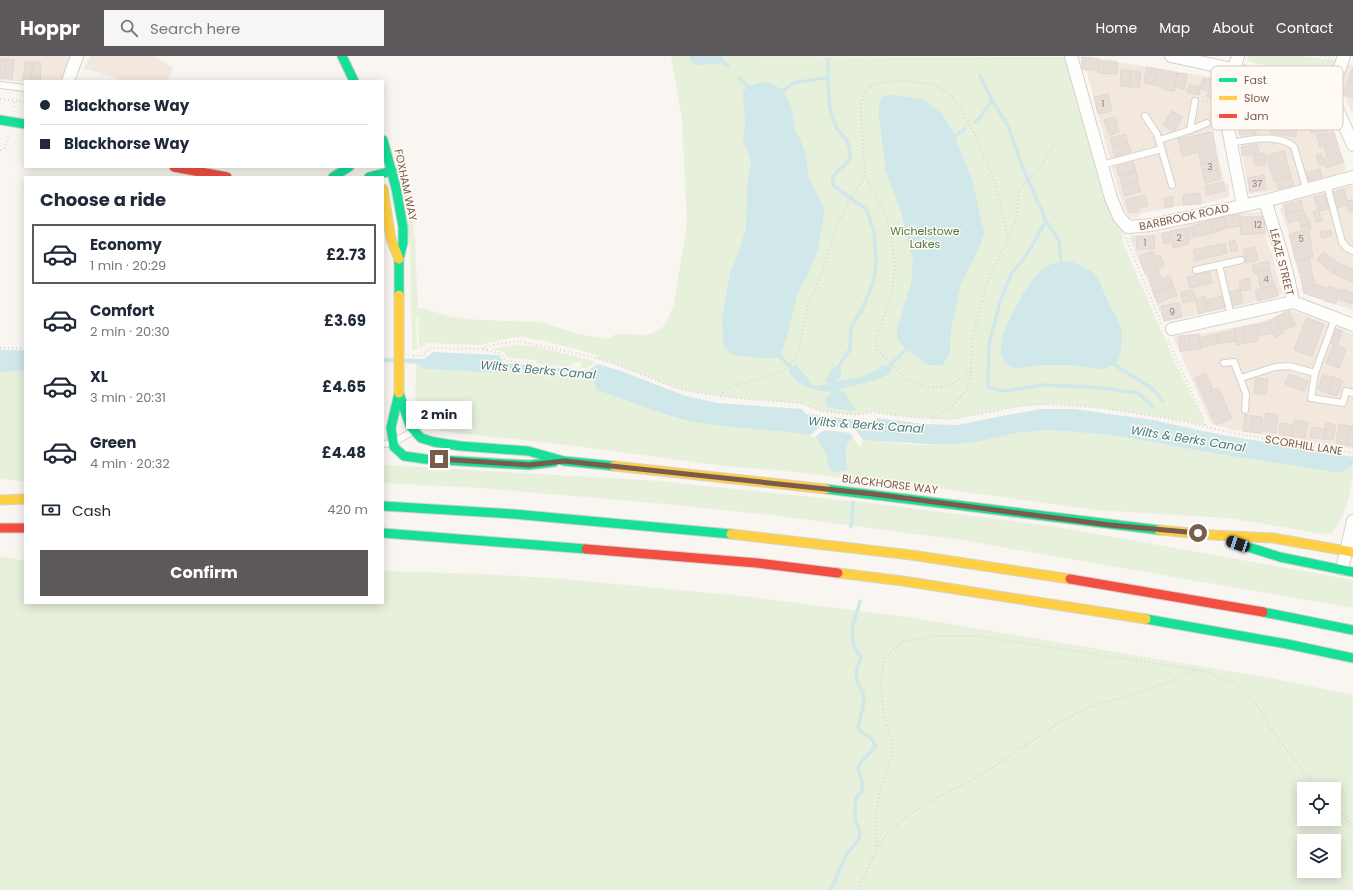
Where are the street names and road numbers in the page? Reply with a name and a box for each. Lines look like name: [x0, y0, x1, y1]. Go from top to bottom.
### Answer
street label: FOXHAM WAY: [391, 148, 422, 223]
street label: BARBROOK ROAD: [1138, 200, 1231, 234]
street label: LEAZE STREET: [1266, 227, 1298, 297]
street label: SCORHILL LANE: [1264, 431, 1344, 459]
street label: BLACKHORSE WAY: [841, 470, 939, 498]

